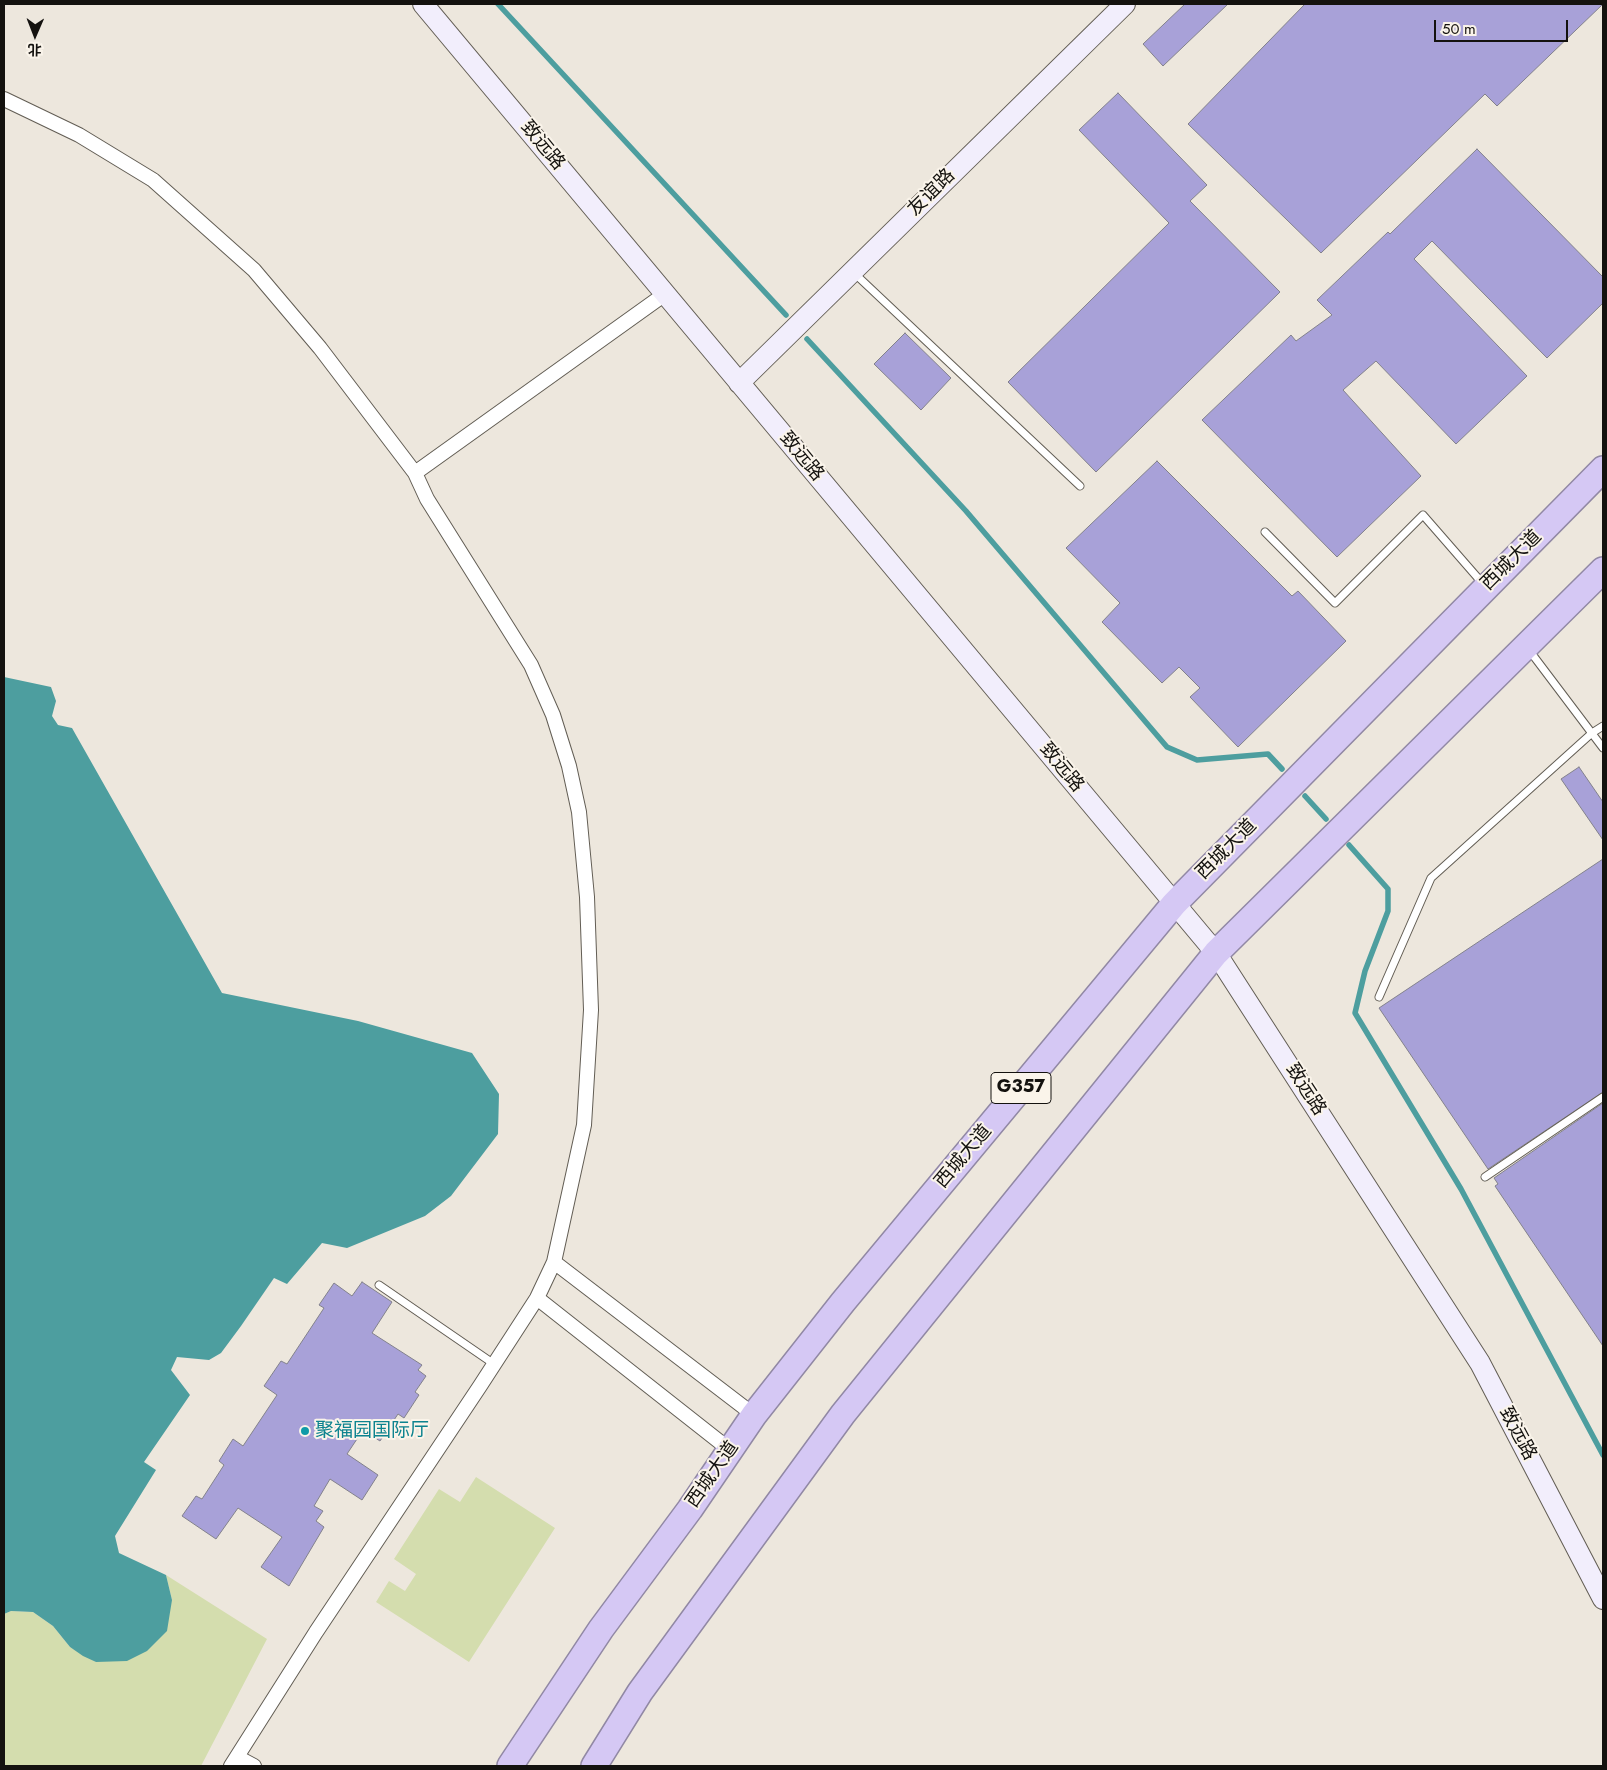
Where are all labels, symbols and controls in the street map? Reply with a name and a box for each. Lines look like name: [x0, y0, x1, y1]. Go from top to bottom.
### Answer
north arrow: [10, 10, 60, 60]
scale bar: [1437, 10, 1571, 42]
text: 50 m: [1442, 18, 1476, 40]
text: 北: [28, 40, 42, 60]
street label: 致远路: [515, 117, 569, 175]
street label: 友谊路: [904, 165, 960, 221]
street label: 致远路: [774, 428, 828, 486]
street label: 西城大道: [1477, 526, 1547, 596]
street label: 致远路: [1034, 739, 1088, 797]
street label: 西城大道: [1192, 815, 1262, 885]
street label: 致远路: [1280, 1060, 1330, 1120]
road number: G357: [991, 1072, 1051, 1104]
street label: 西城大道: [931, 1121, 997, 1193]
street label: 致远路: [1494, 1403, 1540, 1465]
place label: 聚福园国际厅: [315, 1420, 429, 1442]
marker: 聚福园国际厅: [299, 1425, 311, 1437]
street label: 西城大道: [682, 1437, 744, 1513]

